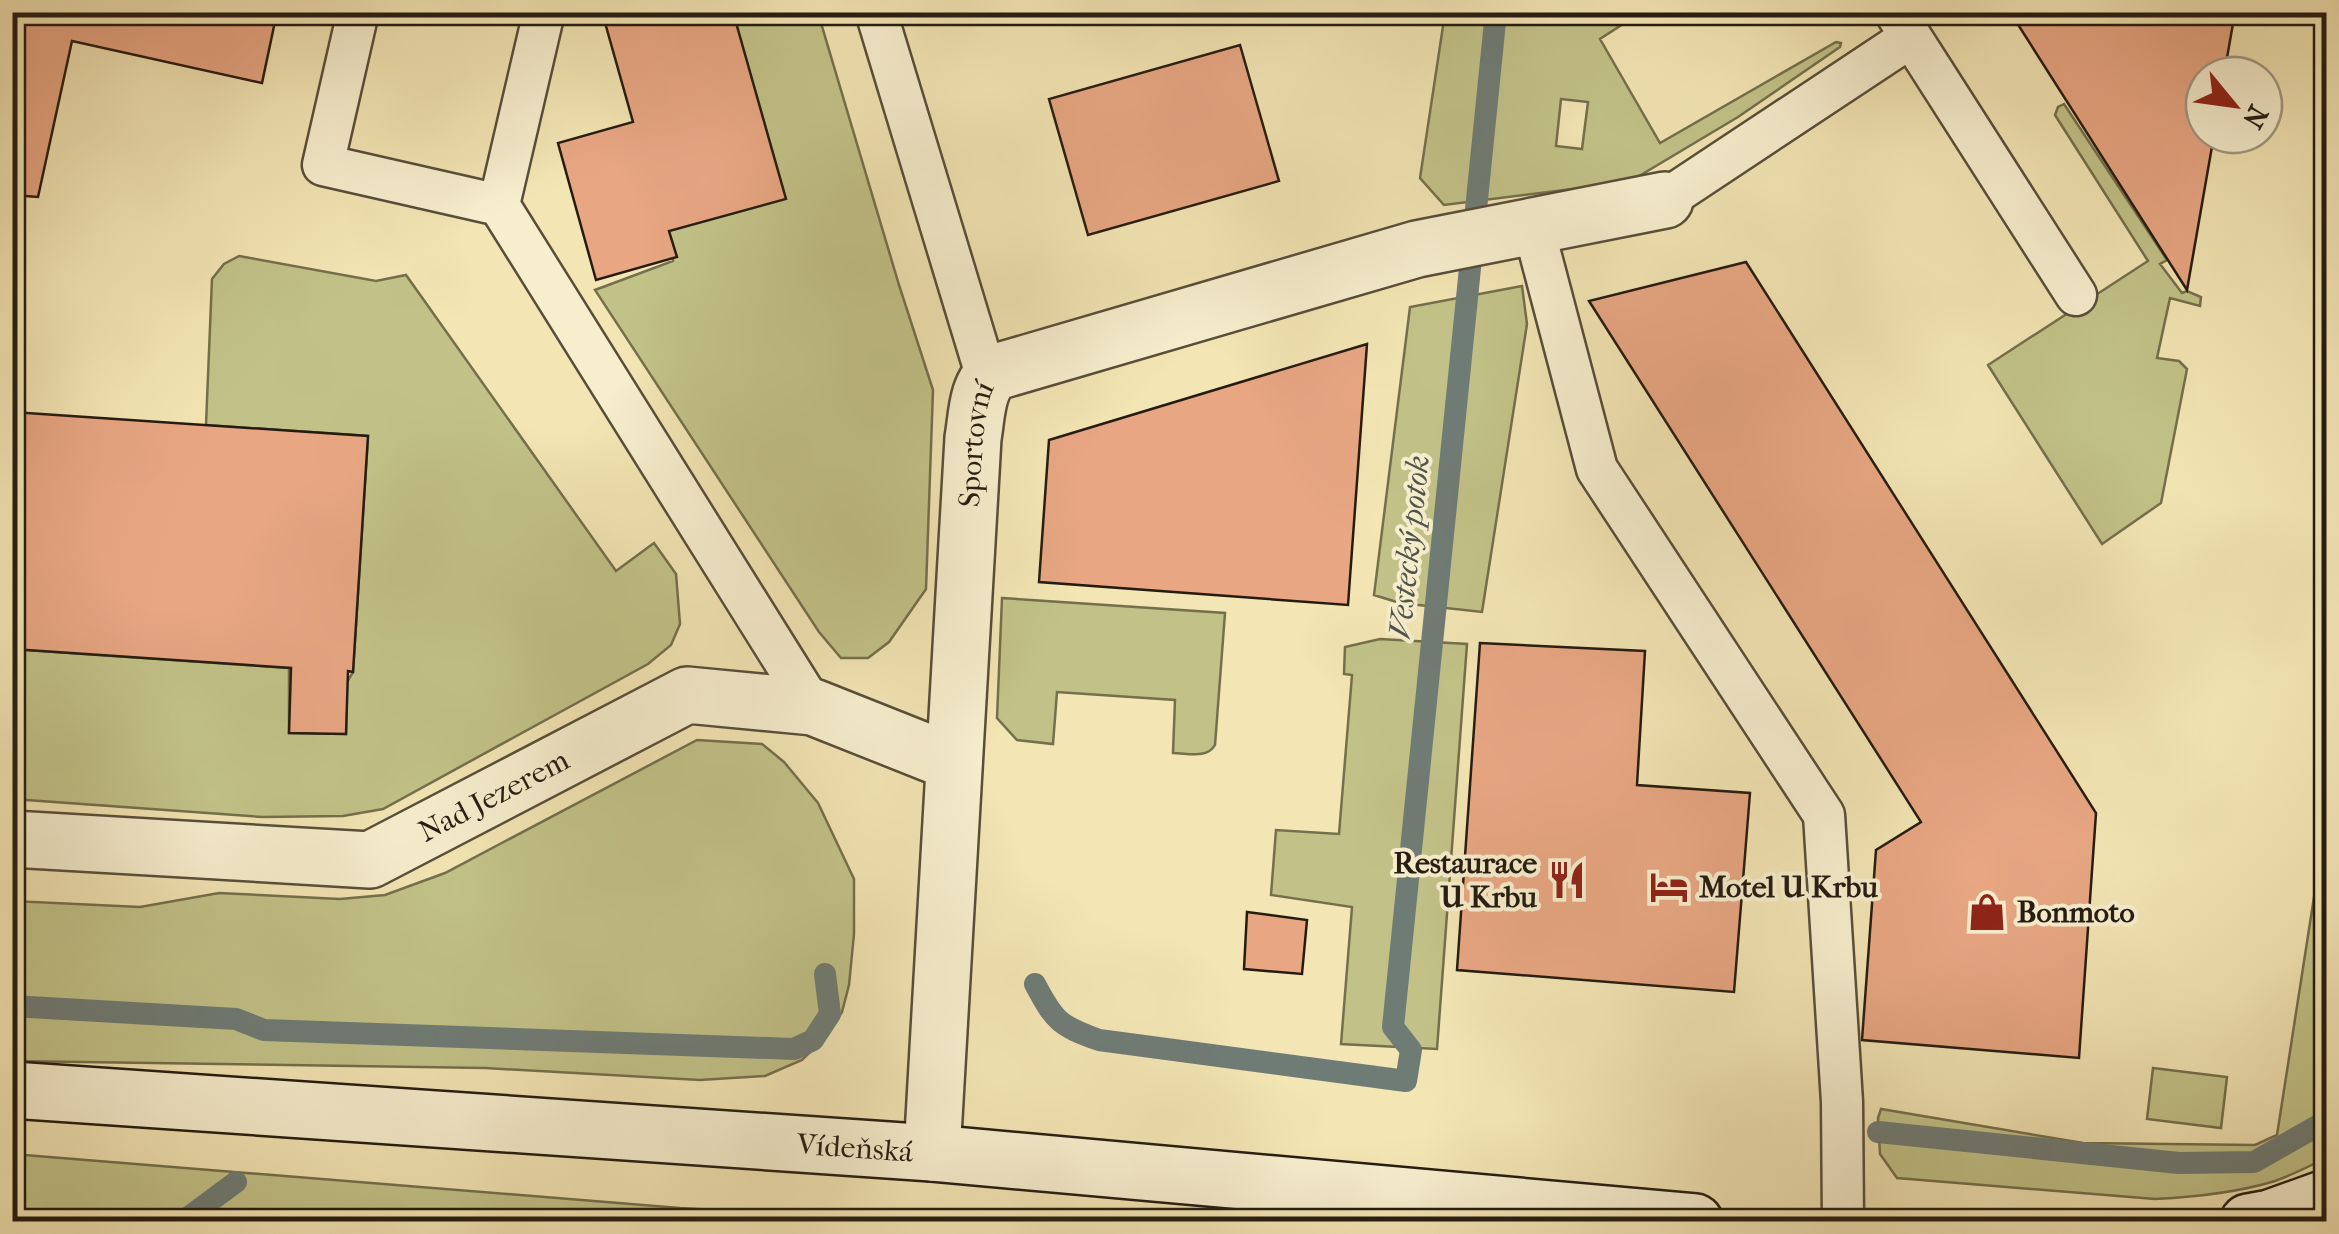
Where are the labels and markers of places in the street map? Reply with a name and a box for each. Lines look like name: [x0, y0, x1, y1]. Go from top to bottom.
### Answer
place label: Restaurace U Krbu: [1394, 846, 1538, 915]
restaurant icon: Restaurace U Krbu: [1546, 859, 1588, 901]
hotel icon: Motel U Krbu: [1648, 866, 1690, 908]
place label: Motel U Krbu: [1699, 870, 1879, 905]
shop icon: Bonmoto: [1966, 891, 2008, 933]
place label: Bonmoto: [2017, 895, 2135, 930]

